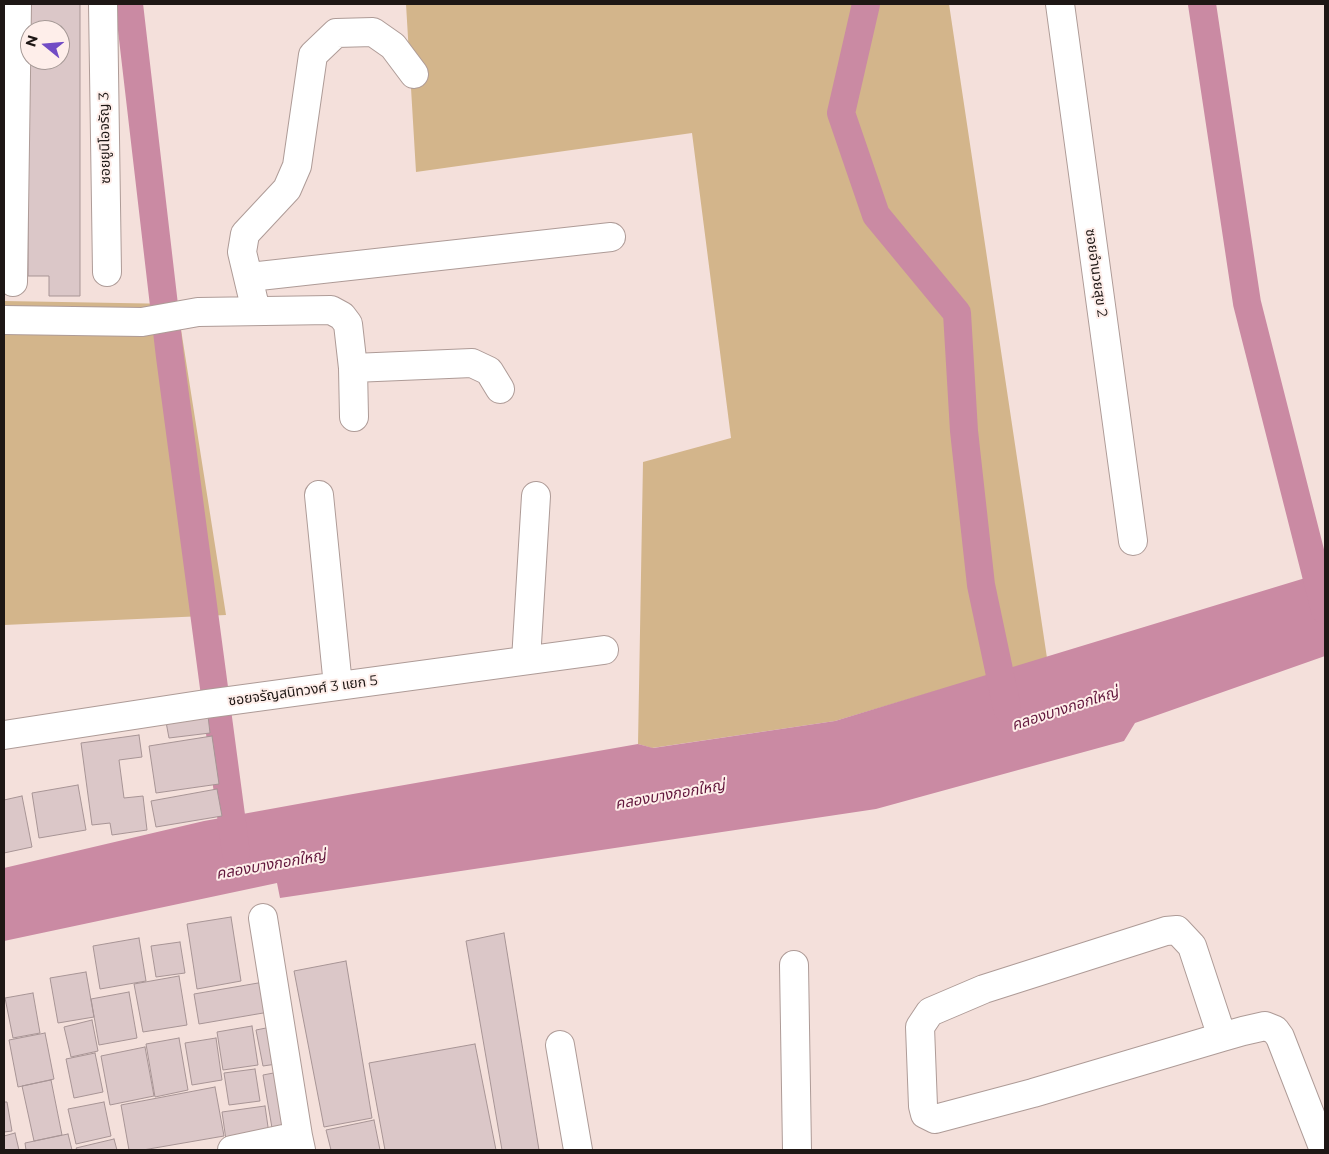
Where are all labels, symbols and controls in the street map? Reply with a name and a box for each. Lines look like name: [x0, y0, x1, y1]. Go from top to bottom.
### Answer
north arrow: [20, 20, 70, 70]
text: N: [21, 33, 42, 49]
street label: ซอยยูนิโอจรัญ 3: [96, 92, 114, 184]
street label: ซอยอำนวยสุข 2: [1081, 228, 1111, 318]
street label: ซอยจรัญสนิทวงศ์ 3 แยก 5: [227, 672, 379, 710]
water label: คลองบางกอกใหญ่: [1009, 683, 1121, 735]
water label: คลองบางกอกใหญ่: [614, 776, 726, 814]
water label: คลองบางกอกใหญ่: [215, 846, 327, 884]

